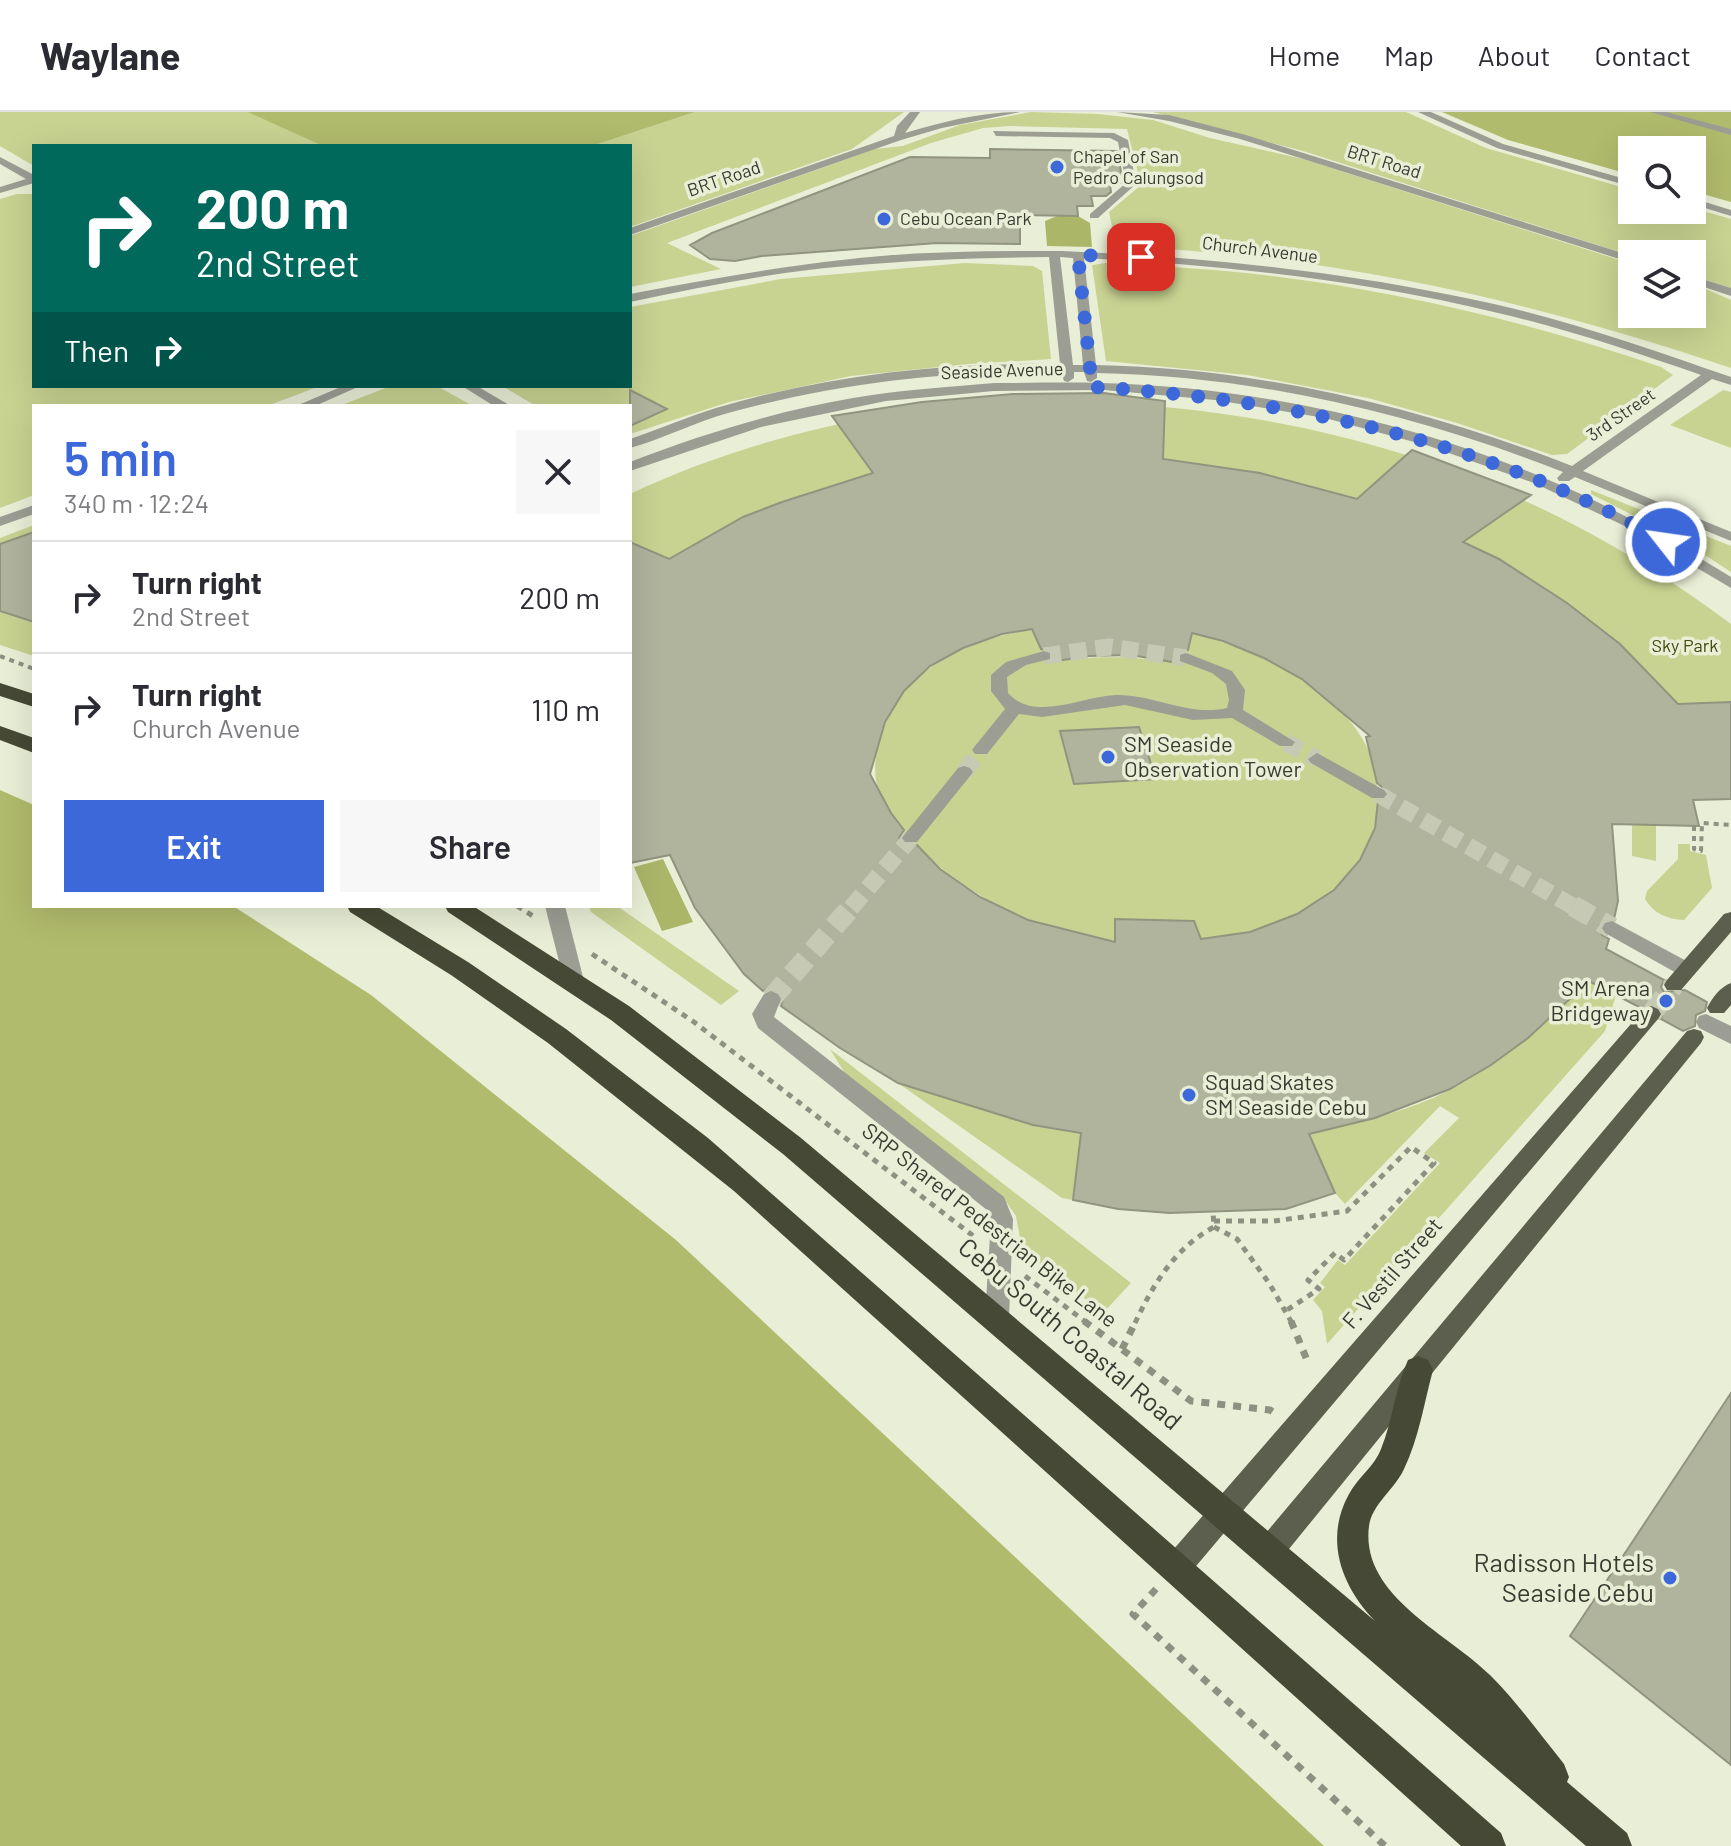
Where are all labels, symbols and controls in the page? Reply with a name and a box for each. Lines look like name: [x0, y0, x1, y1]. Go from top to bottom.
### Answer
text: Waylane: [40, 32, 181, 78]
text: Home: [1269, 38, 1340, 72]
text: Map: [1384, 38, 1434, 72]
text: About: [1478, 38, 1550, 72]
text: Contact: [1594, 38, 1691, 72]
map controls: [1618, 136, 1706, 328]
button: search: [1618, 136, 1706, 224]
street label: BRT Road: [1345, 139, 1424, 183]
place label: Chapel of San Pedro Calungsod: [1073, 145, 1204, 188]
street label: BRT Road: [684, 155, 763, 201]
marker: Chapel of San Pedro Calungsod: [1048, 158, 1066, 176]
text: 200 m: [196, 173, 349, 240]
icon: right: [64, 176, 168, 280]
place label: Cebu Ocean Park: [900, 207, 1031, 229]
marker: Cebu Ocean Park: [875, 210, 893, 228]
pin: [1107, 223, 1175, 291]
street label: Church Avenue: [1201, 231, 1319, 267]
icon: arrive: [1119, 235, 1163, 279]
button: layers: [1618, 240, 1706, 328]
text: 2nd Street: [196, 241, 360, 284]
icon: right: [145, 328, 189, 372]
text: Then: [64, 332, 129, 368]
street label: Seaside Avenue: [940, 357, 1064, 383]
street label: 3rd Street: [1582, 383, 1659, 446]
text: 5 min: [64, 428, 177, 486]
button: close: [516, 430, 600, 514]
text: 340 m · 12:24: [64, 487, 209, 518]
position arrow: [1624, 500, 1708, 584]
text: Turn right: [132, 564, 262, 600]
icon: right: [64, 575, 108, 619]
text: 200 m: [519, 579, 600, 615]
text: 2nd Street: [132, 600, 250, 631]
park label: Sky Park: [1652, 634, 1718, 656]
text: Turn right: [132, 676, 262, 712]
icon: right: [64, 687, 108, 731]
text: 110 m: [531, 691, 600, 727]
text: Church Avenue: [132, 712, 300, 743]
place label: SM Seaside Observation Tower: [1124, 730, 1302, 781]
marker: SM Seaside Observation Tower: [1099, 748, 1117, 766]
button: Exit: [64, 800, 324, 892]
button: Share: [340, 800, 600, 892]
place label: SM Arena Bridgeway: [1550, 974, 1650, 1025]
marker: SM Arena Bridgeway: [1657, 992, 1675, 1010]
place label: Squad Skates SM Seaside Cebu: [1205, 1068, 1367, 1119]
marker: Squad Skates SM Seaside Cebu: [1180, 1086, 1198, 1104]
street label: SRP Shared Pedestrian Bike Lane: [858, 1117, 1123, 1332]
street label: F. Vestil Street: [1336, 1212, 1447, 1333]
street label: Cebu South Coastal Road: [953, 1230, 1189, 1435]
place label: Radisson Hotels Seaside Cebu: [1474, 1546, 1654, 1607]
marker: Radisson Hotels Seaside Cebu: [1661, 1569, 1679, 1587]

